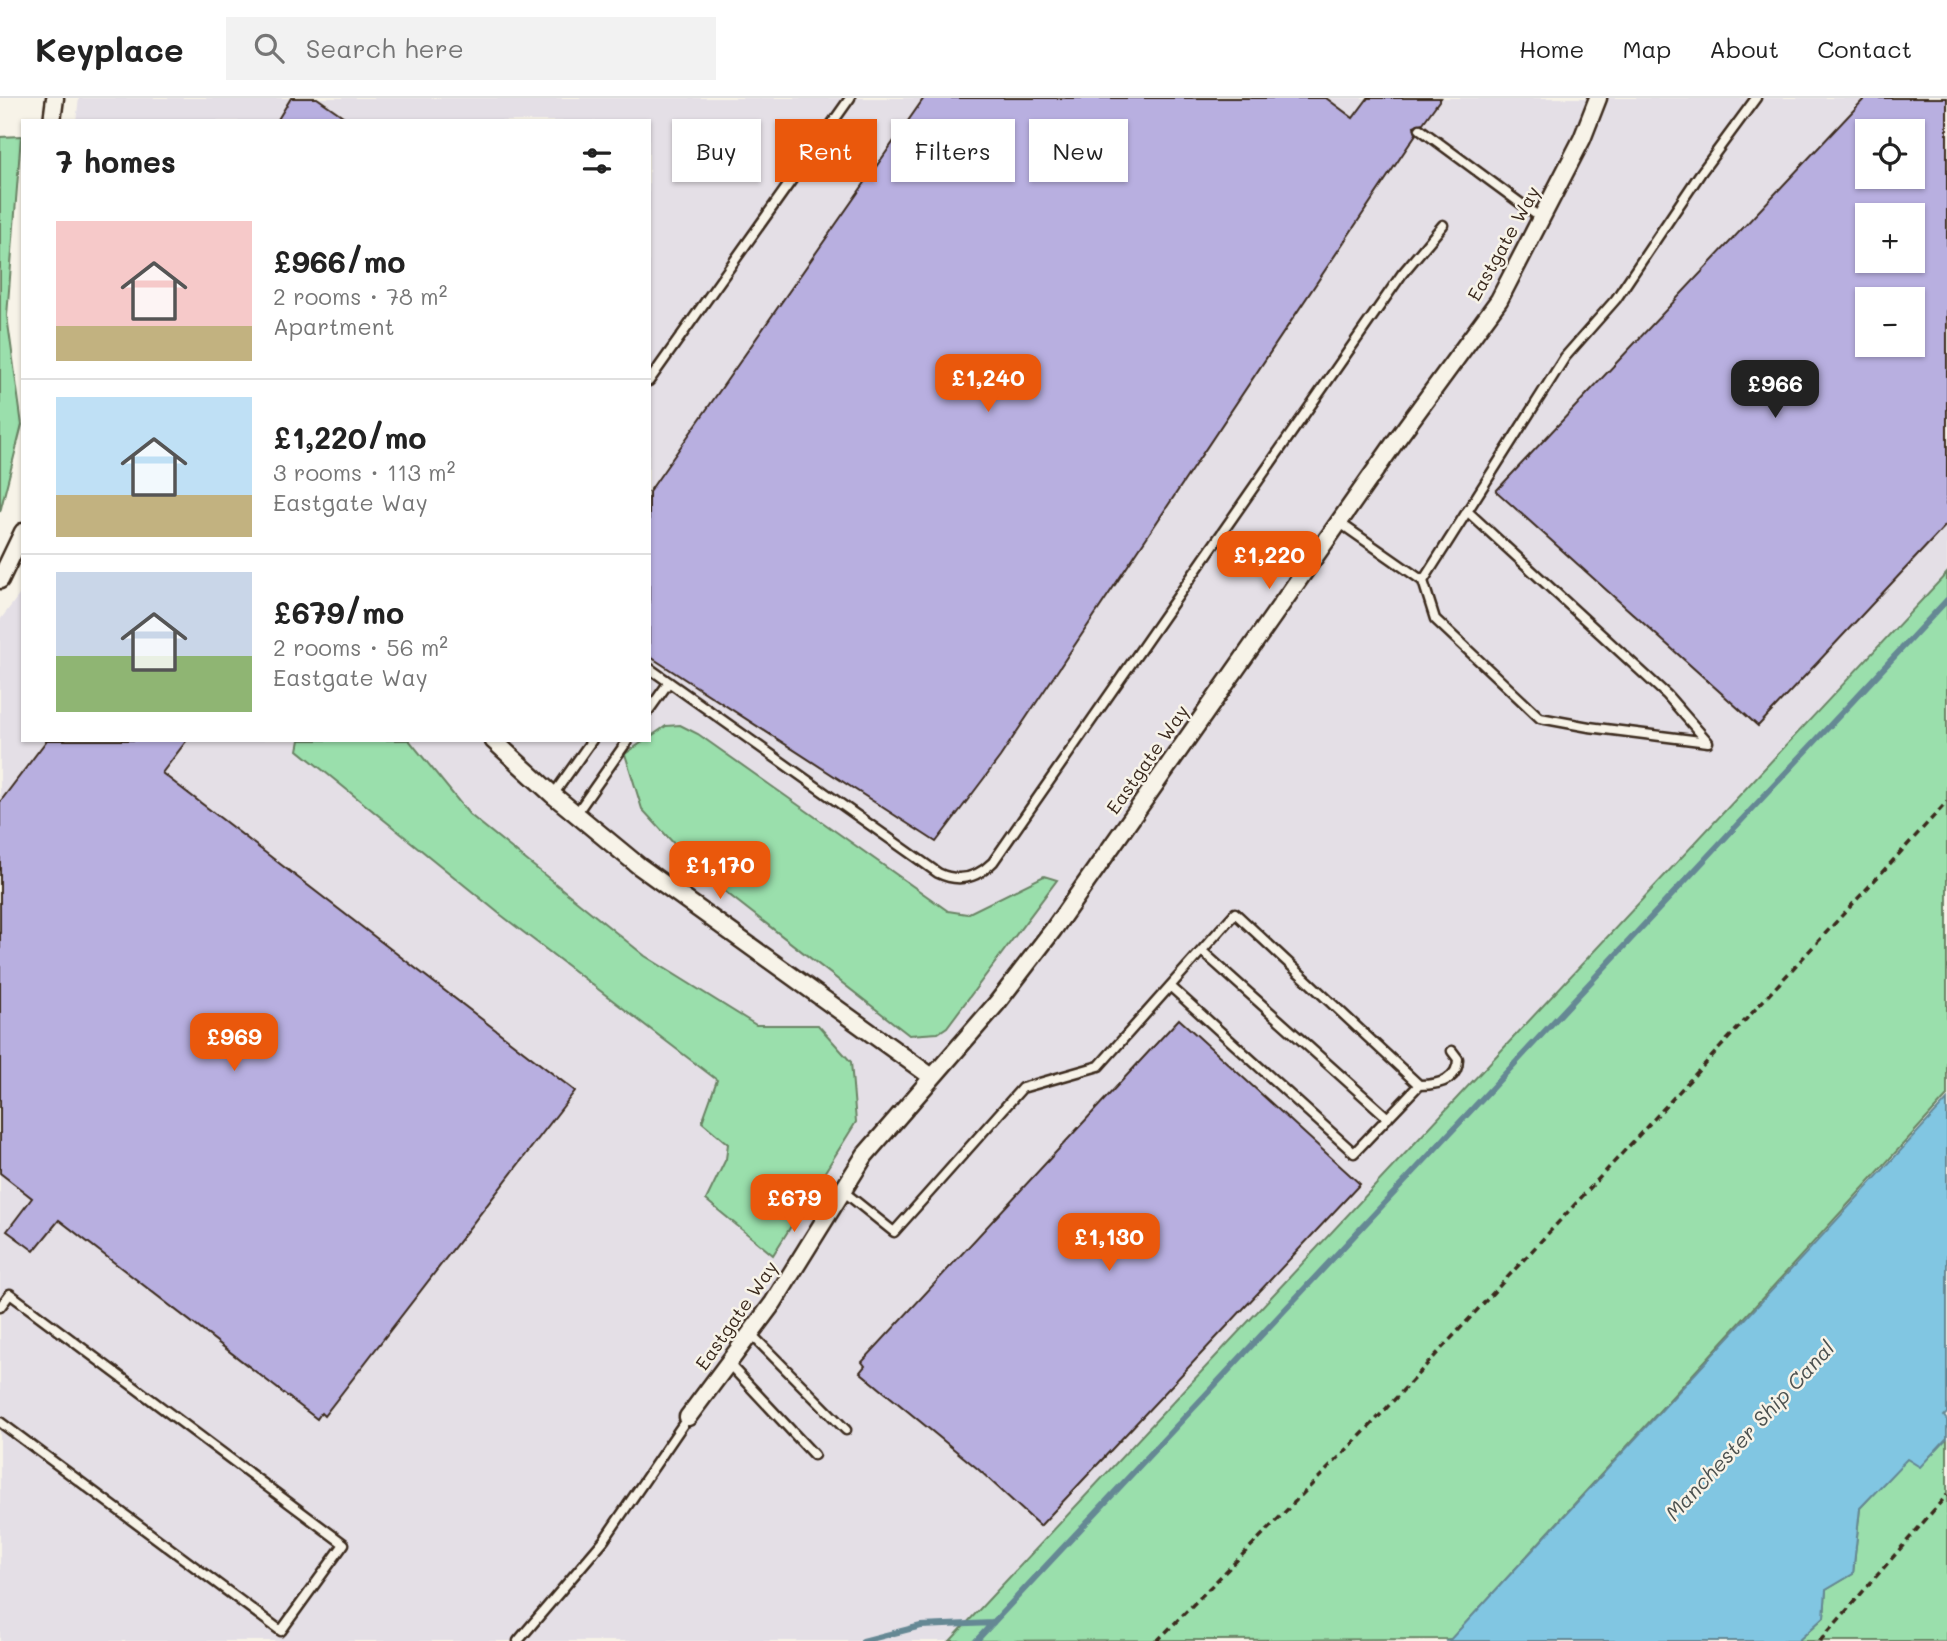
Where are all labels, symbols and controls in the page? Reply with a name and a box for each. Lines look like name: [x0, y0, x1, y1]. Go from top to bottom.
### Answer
search box: [226, 17, 716, 80]
text: Keyplace: [35, 27, 184, 70]
icon: search: [250, 29, 288, 67]
text: Search here: [306, 31, 464, 65]
text: Home: [1519, 33, 1584, 64]
text: Map: [1622, 33, 1671, 64]
text: About: [1709, 33, 1779, 64]
text: Contact: [1817, 33, 1912, 64]
chip: Buy: [672, 119, 761, 182]
chip: Rent: [775, 119, 877, 182]
chip: Filters: [891, 119, 1015, 182]
chip: New: [1029, 119, 1128, 182]
map controls: [1855, 119, 1925, 357]
button: locate: [1855, 119, 1925, 189]
text: 7 homes: [56, 141, 176, 181]
icon: filters: [578, 142, 616, 180]
street label: Eastgate Way: [1461, 181, 1545, 305]
button: +: [1855, 203, 1925, 273]
text: £966/mo: [273, 241, 406, 281]
icon: home: [112, 249, 196, 333]
text: 2 rooms · 78 m²: [273, 281, 447, 311]
button: −: [1855, 287, 1925, 357]
text: Apartment: [273, 311, 395, 341]
pin: £1,240: [931, 354, 1045, 414]
pin: £966: [1734, 360, 1816, 420]
text: £1,240: [951, 362, 1025, 392]
text: £966: [1747, 368, 1803, 398]
text: £1,220/mo: [273, 417, 427, 457]
icon: home: [112, 425, 196, 509]
text: 3 rooms · 113 m²: [273, 457, 455, 487]
text: Eastgate Way: [273, 487, 428, 517]
pin: £1,220: [1212, 532, 1326, 591]
text: £1,220: [1233, 539, 1305, 569]
text: £679/mo: [273, 592, 404, 632]
icon: home: [112, 600, 196, 684]
text: 2 rooms · 56 m²: [273, 632, 448, 662]
text: Eastgate Way: [273, 662, 428, 692]
street label: Eastgate Way: [1100, 699, 1194, 819]
pin: £1,170: [663, 842, 777, 901]
text: £1,170: [685, 849, 755, 879]
pin: £969: [193, 1014, 275, 1073]
text: £969: [206, 1021, 262, 1051]
pin: £679: [753, 1174, 835, 1234]
text: £679: [767, 1182, 821, 1212]
pin: £1,130: [1052, 1214, 1166, 1273]
text: £1,130: [1074, 1221, 1144, 1251]
street label: Eastgate Way: [689, 1255, 783, 1375]
water label: Manchester Ship Canal: [1659, 1334, 1840, 1526]

